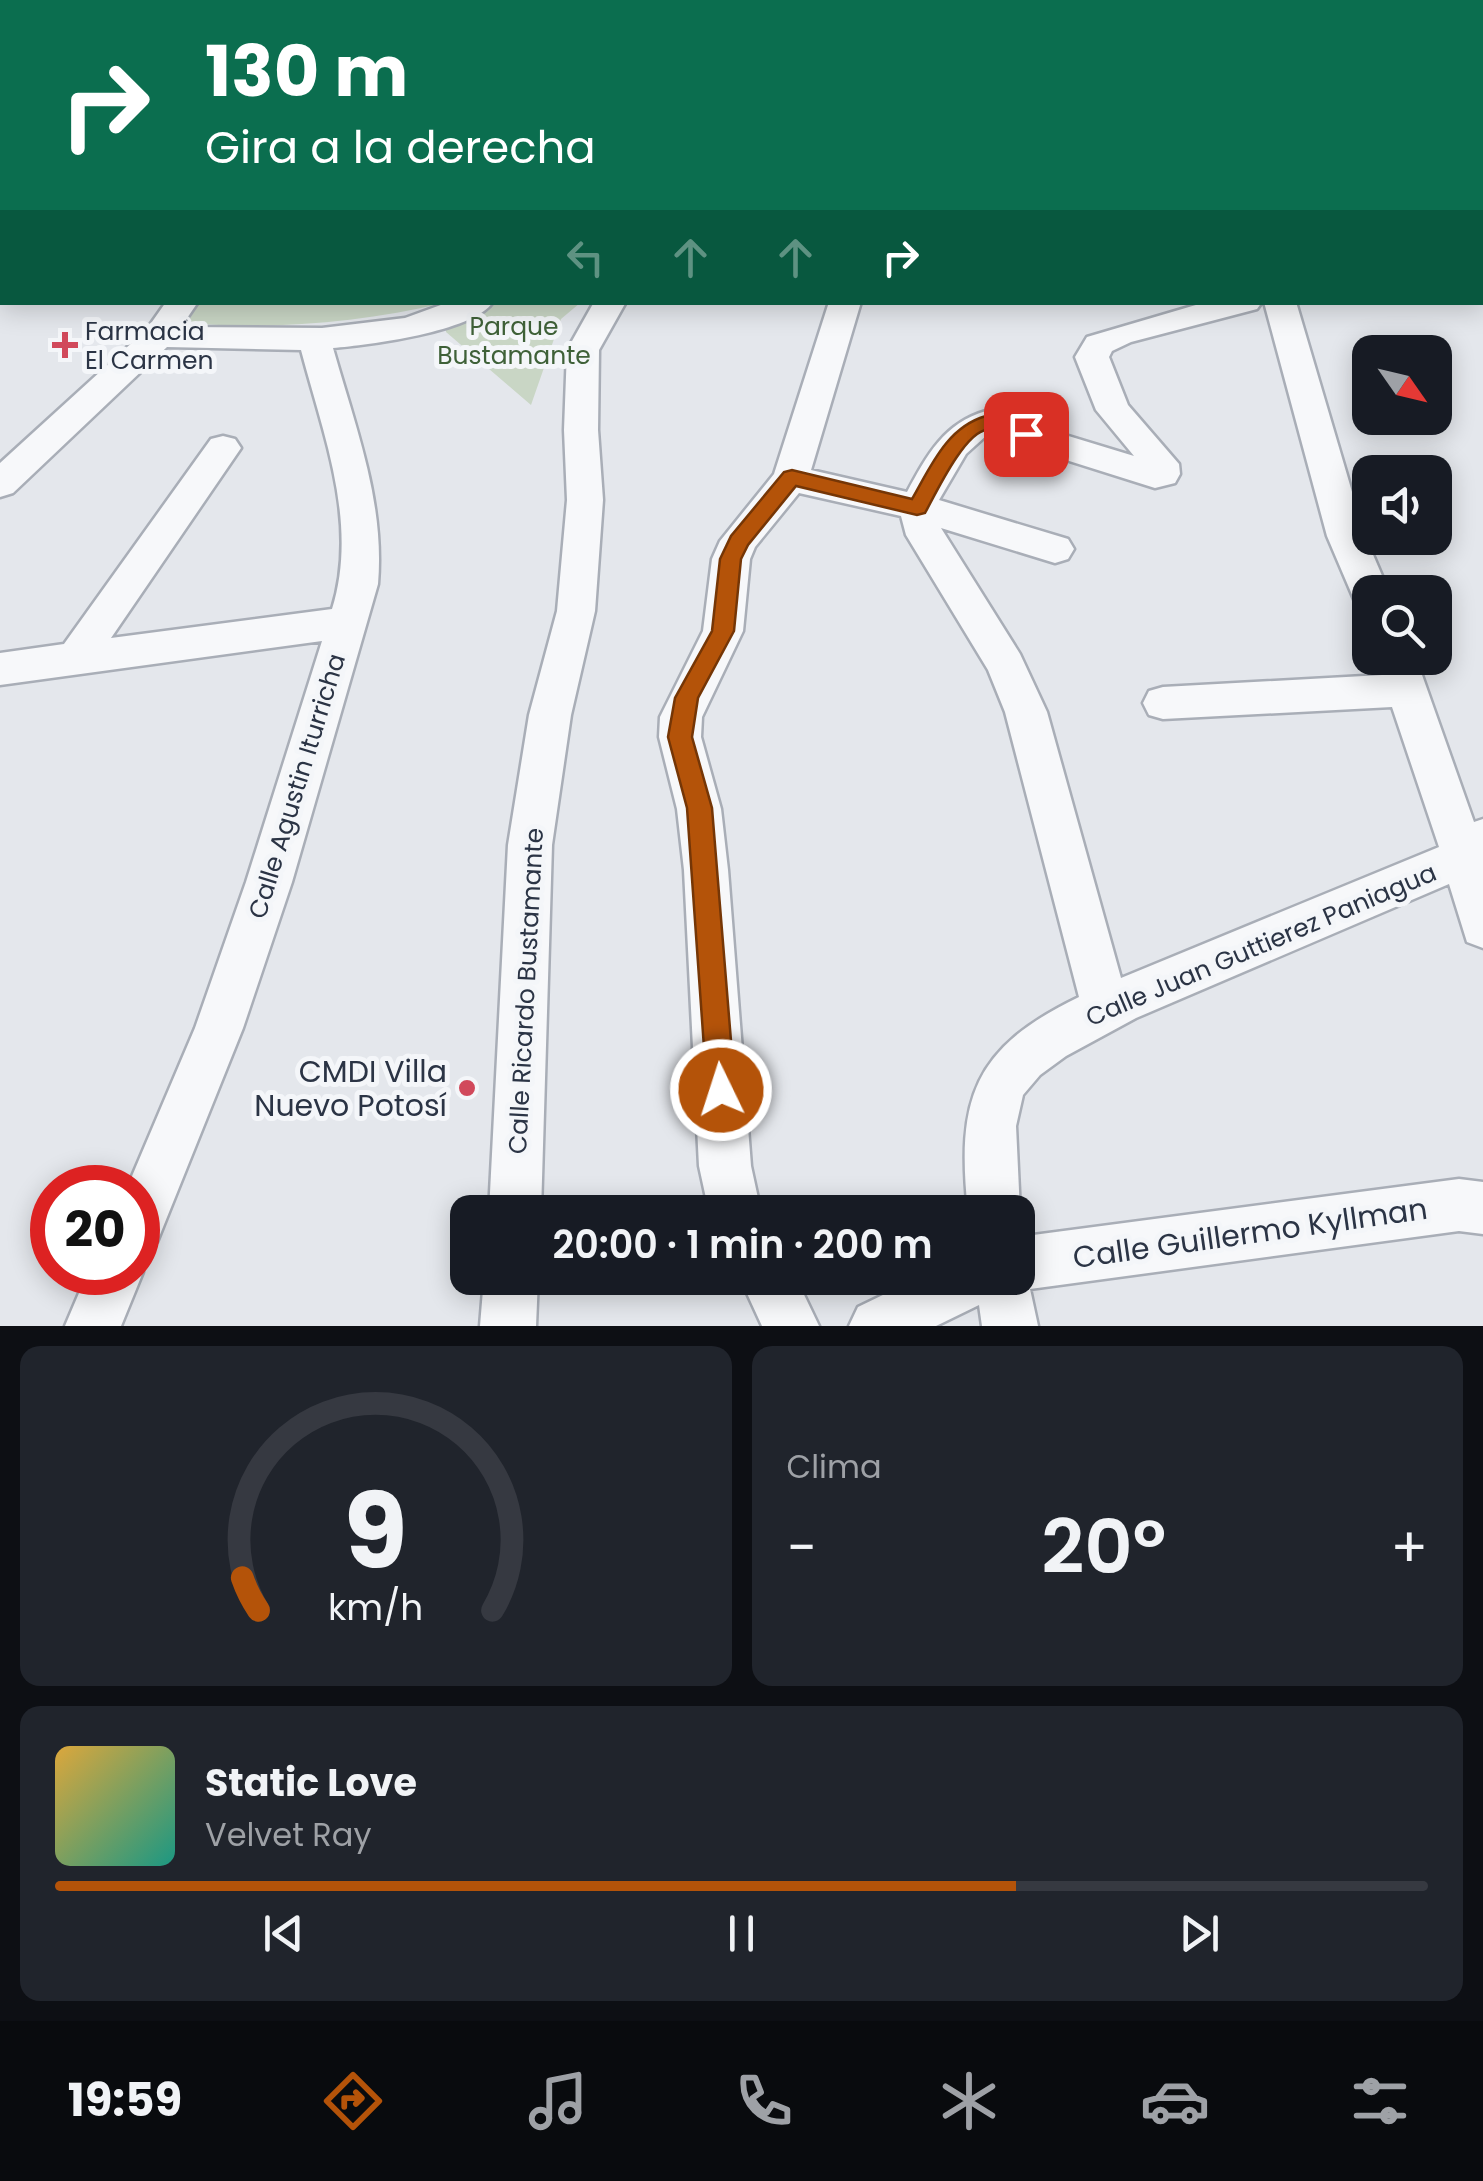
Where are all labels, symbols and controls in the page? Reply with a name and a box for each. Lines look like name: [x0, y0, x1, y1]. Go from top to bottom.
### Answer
text: 130 m: [205, 22, 408, 121]
icon: right: [40, 40, 170, 170]
text: Gira a la derecha: [205, 116, 596, 179]
icon: left: [558, 230, 613, 285]
icon: ahead: [663, 230, 718, 285]
icon: ahead: [768, 230, 823, 285]
icon: right: [873, 230, 928, 285]
park label: Parque Bustamante: [437, 309, 591, 373]
place label: Farmacia El Carmen: [85, 314, 213, 378]
marker: Farmacia El Carmen: [54, 334, 76, 356]
north arrow: [1352, 335, 1452, 435]
map controls: [1352, 335, 1452, 675]
pin: [984, 392, 1069, 477]
icon: arrive: [999, 407, 1054, 462]
button: sound: [1352, 455, 1452, 555]
button: search: [1352, 575, 1452, 675]
street label: Calle Agustin Iturricha: [240, 649, 354, 923]
street label: Calle Ricardo Bustamante: [500, 827, 552, 1155]
street label: Calle Juan Guttierez Paniagua: [1080, 855, 1442, 1035]
position arrow: [669, 1038, 773, 1142]
place label: CMDI Villa Nuevo Potosí: [254, 1050, 447, 1127]
marker: CMDI Villa Nuevo Potosí: [456, 1077, 478, 1099]
speed limit sign: 20: [30, 1165, 160, 1295]
street label: Calle Guillermo Kyllman: [1070, 1187, 1430, 1279]
text: 20:00 · 1 min · 200 m: [552, 1218, 933, 1271]
text: Clima: [787, 1444, 882, 1489]
text: 9: [344, 1459, 408, 1604]
text: 20°: [1041, 1494, 1166, 1599]
text: −: [787, 1509, 817, 1586]
text: +: [1390, 1509, 1428, 1586]
text: km/h: [328, 1582, 423, 1633]
text: Static Love: [205, 1756, 417, 1809]
text: Velvet Ray: [205, 1812, 371, 1857]
icon: previous: [256, 1906, 311, 1961]
icon: pause: [714, 1906, 769, 1961]
icon: next: [1172, 1906, 1227, 1961]
icon: directions: [318, 2066, 388, 2136]
icon: music: [523, 2066, 593, 2136]
icon: phone: [729, 2066, 799, 2136]
icon: climate: [934, 2066, 1004, 2136]
icon: car: [1140, 2066, 1210, 2136]
icon: filters: [1345, 2066, 1415, 2136]
text: 19:59: [68, 2069, 182, 2132]

